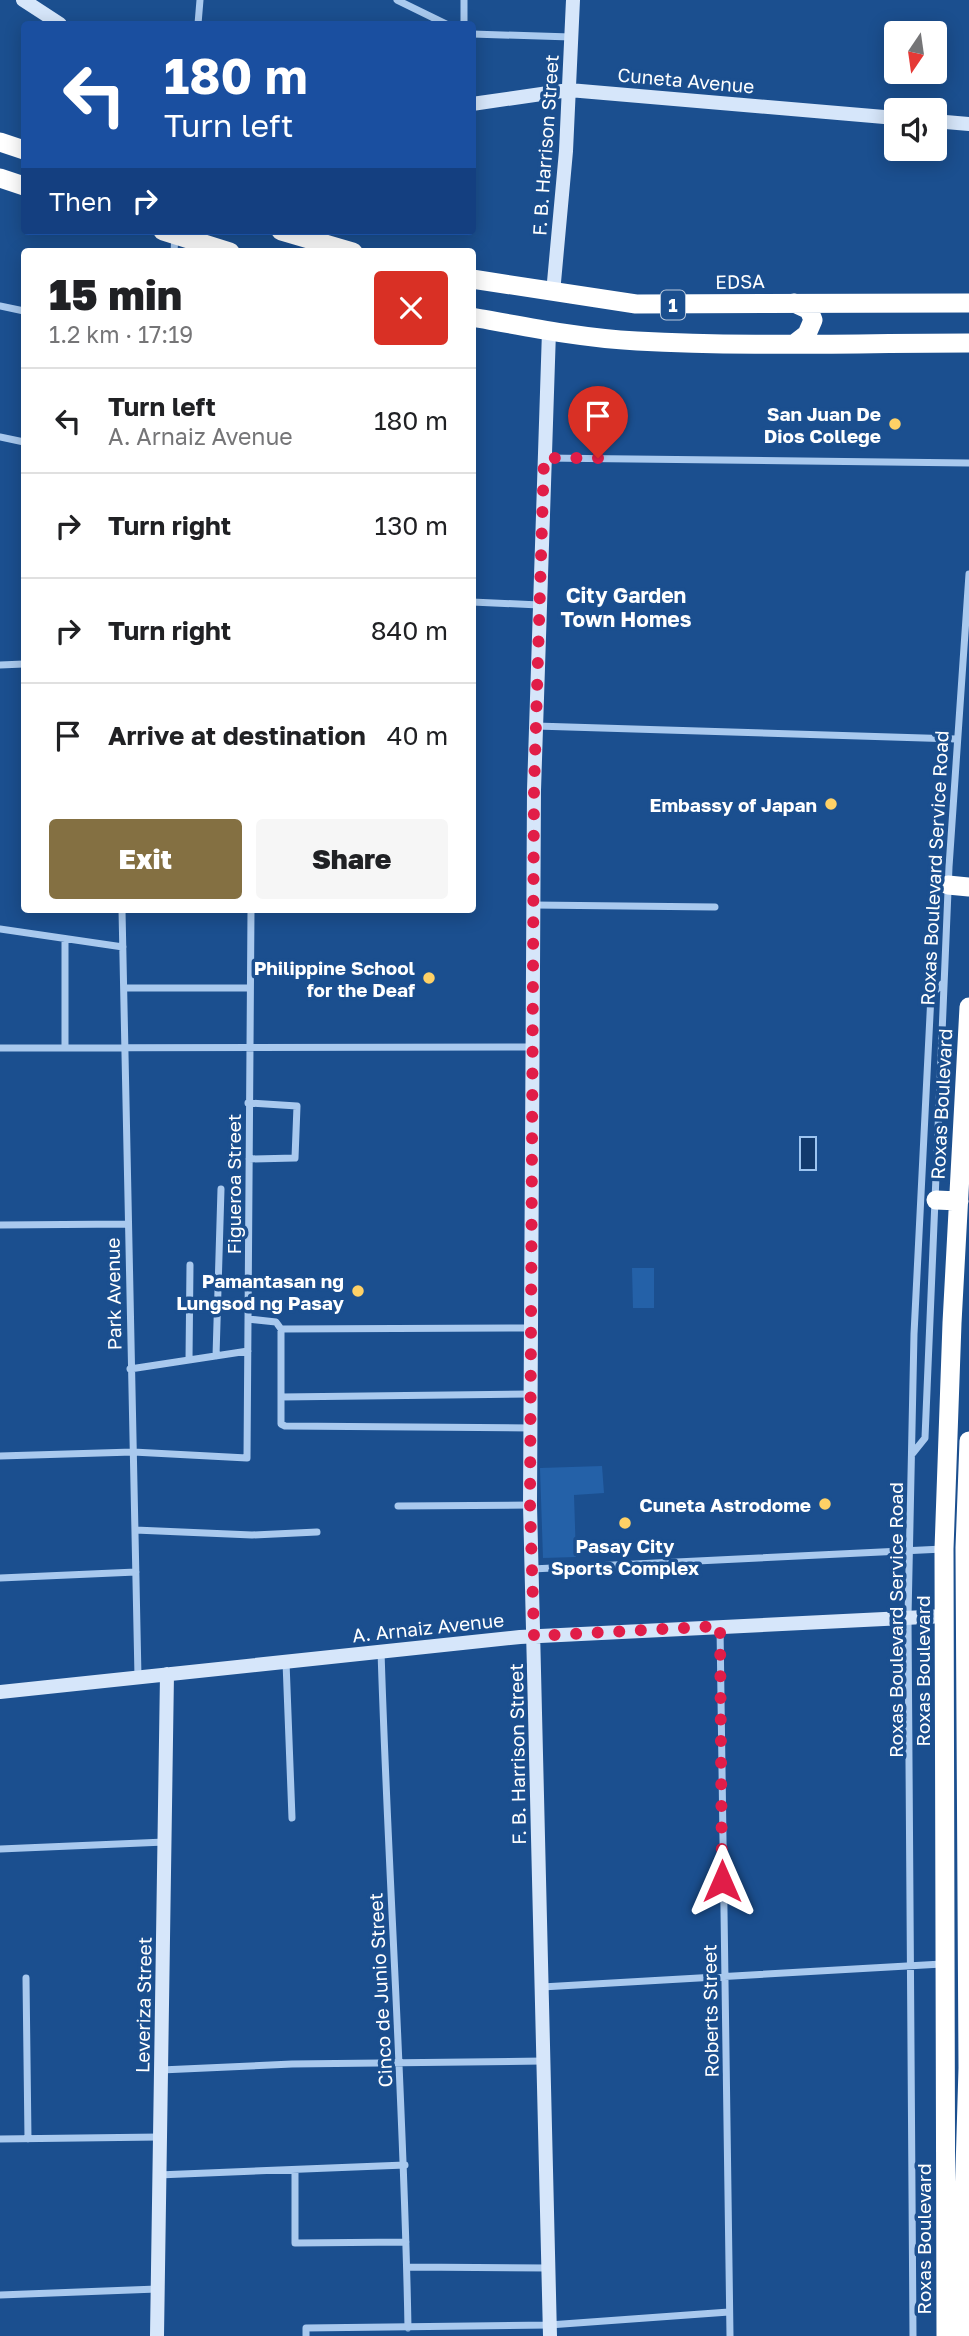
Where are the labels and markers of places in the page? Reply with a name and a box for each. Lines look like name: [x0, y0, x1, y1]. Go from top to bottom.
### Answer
pin: [568, 386, 628, 458]
place label: San Juan De Dios College: [764, 402, 881, 447]
marker: San Juan De Dios College: [887, 416, 903, 432]
place label: Embassy of Japan: [650, 793, 817, 816]
marker: Embassy of Japan: [823, 796, 839, 812]
place label: Philippine School for the Deaf: [254, 956, 415, 1001]
marker: Philippine School for the Deaf: [421, 970, 437, 986]
place label: Pamantasan ng Lungsod ng Pasay: [176, 1269, 345, 1314]
marker: Pamantasan ng Lungsod ng Pasay: [350, 1283, 366, 1299]
place label: Cuneta Astrodome: [639, 1493, 811, 1516]
marker: Cuneta Astrodome: [817, 1496, 833, 1512]
marker: Pasay City Sports Complex: [617, 1515, 633, 1531]
place label: Pasay City Sports Complex: [551, 1534, 699, 1579]

